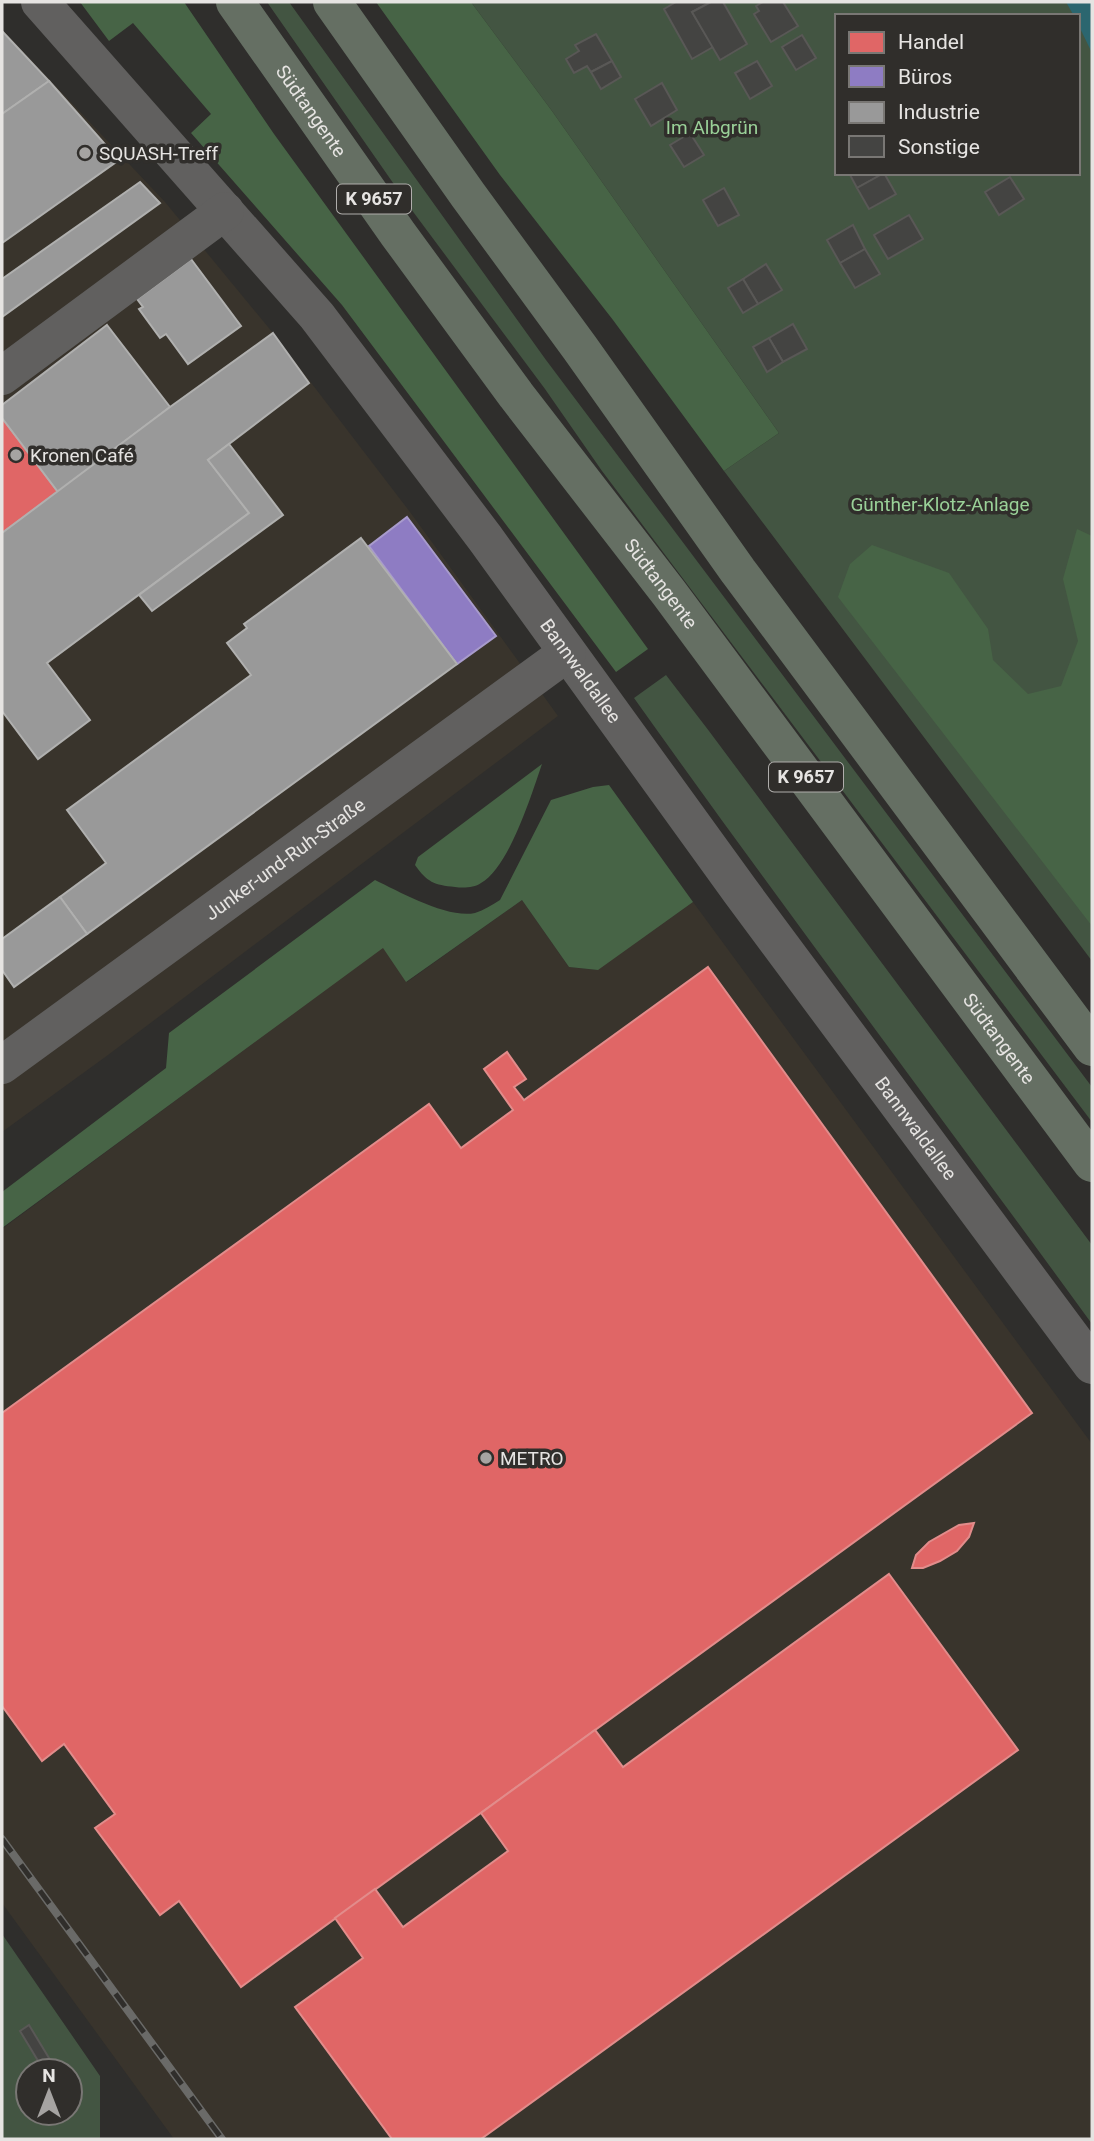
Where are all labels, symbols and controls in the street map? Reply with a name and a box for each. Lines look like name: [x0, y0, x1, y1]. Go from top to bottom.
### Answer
legend: [835, 14, 1080, 175]
text: Handel: [898, 30, 964, 54]
street label: Südtangente: [271, 61, 351, 162]
text: Büros: [898, 65, 952, 89]
text: Industrie: [898, 100, 980, 124]
park label: Im Albgrün: [666, 116, 758, 139]
text: Sonstige: [898, 135, 980, 159]
place label: SQUASH-Treff: [99, 142, 219, 165]
marker: SQUASH-Treff: [77, 145, 93, 161]
road number: K 9657: [337, 184, 411, 214]
place label: Kronen Café: [30, 444, 134, 467]
marker: Kronen Café: [8, 447, 24, 463]
park label: Günther-Klotz-Anlage: [850, 493, 1030, 516]
street label: Südtangente: [619, 534, 702, 633]
street label: Bannwaldallee: [535, 615, 626, 728]
road number: K 9657: [769, 762, 843, 792]
street label: Junker-und-Ruh-Straße: [200, 793, 370, 925]
street label: Südtangente: [958, 989, 1040, 1089]
street label: Bannwaldallee: [870, 1072, 962, 1185]
place label: METRO: [500, 1447, 564, 1470]
marker: METRO: [478, 1450, 494, 1466]
north arrow: [14, 2057, 84, 2127]
text: N: [42, 2064, 56, 2087]

